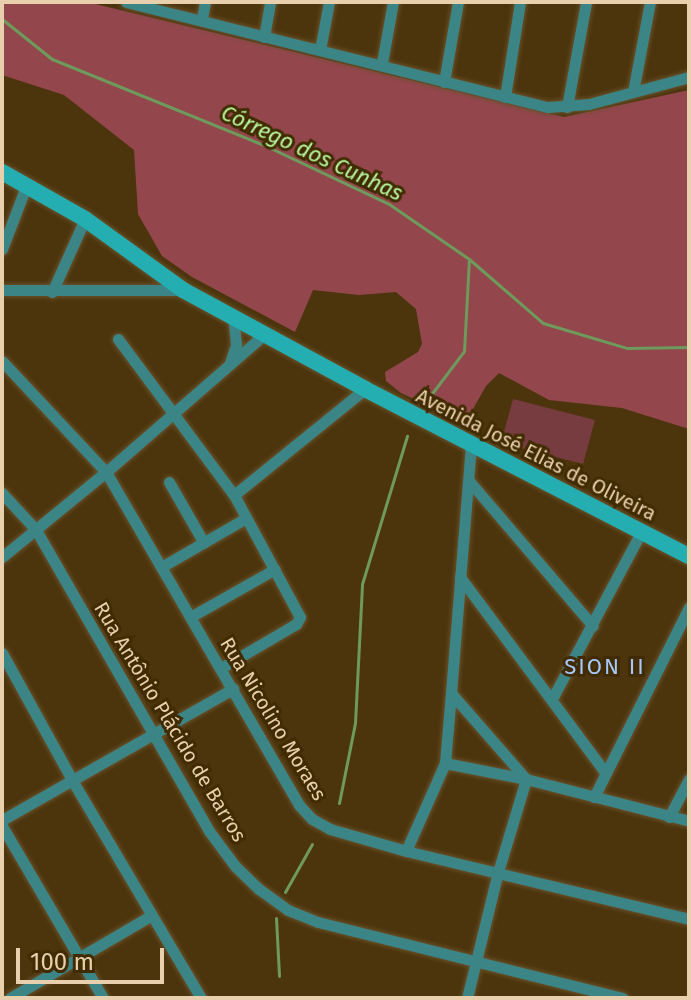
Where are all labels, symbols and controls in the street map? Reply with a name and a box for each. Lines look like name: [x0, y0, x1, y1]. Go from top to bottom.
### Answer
water label: Córrego dos Cunhas: [217, 99, 407, 207]
street label: Avenida José Elias de Oliveira: [412, 384, 660, 526]
street label: Rua Antônio Plácido de Barros: [89, 598, 251, 846]
street label: Rua Nicolino Moraes: [215, 633, 331, 805]
district label: SION II: [564, 654, 646, 680]
scale bar: [20, 932, 168, 982]
text: 100 m: [30, 948, 94, 976]

